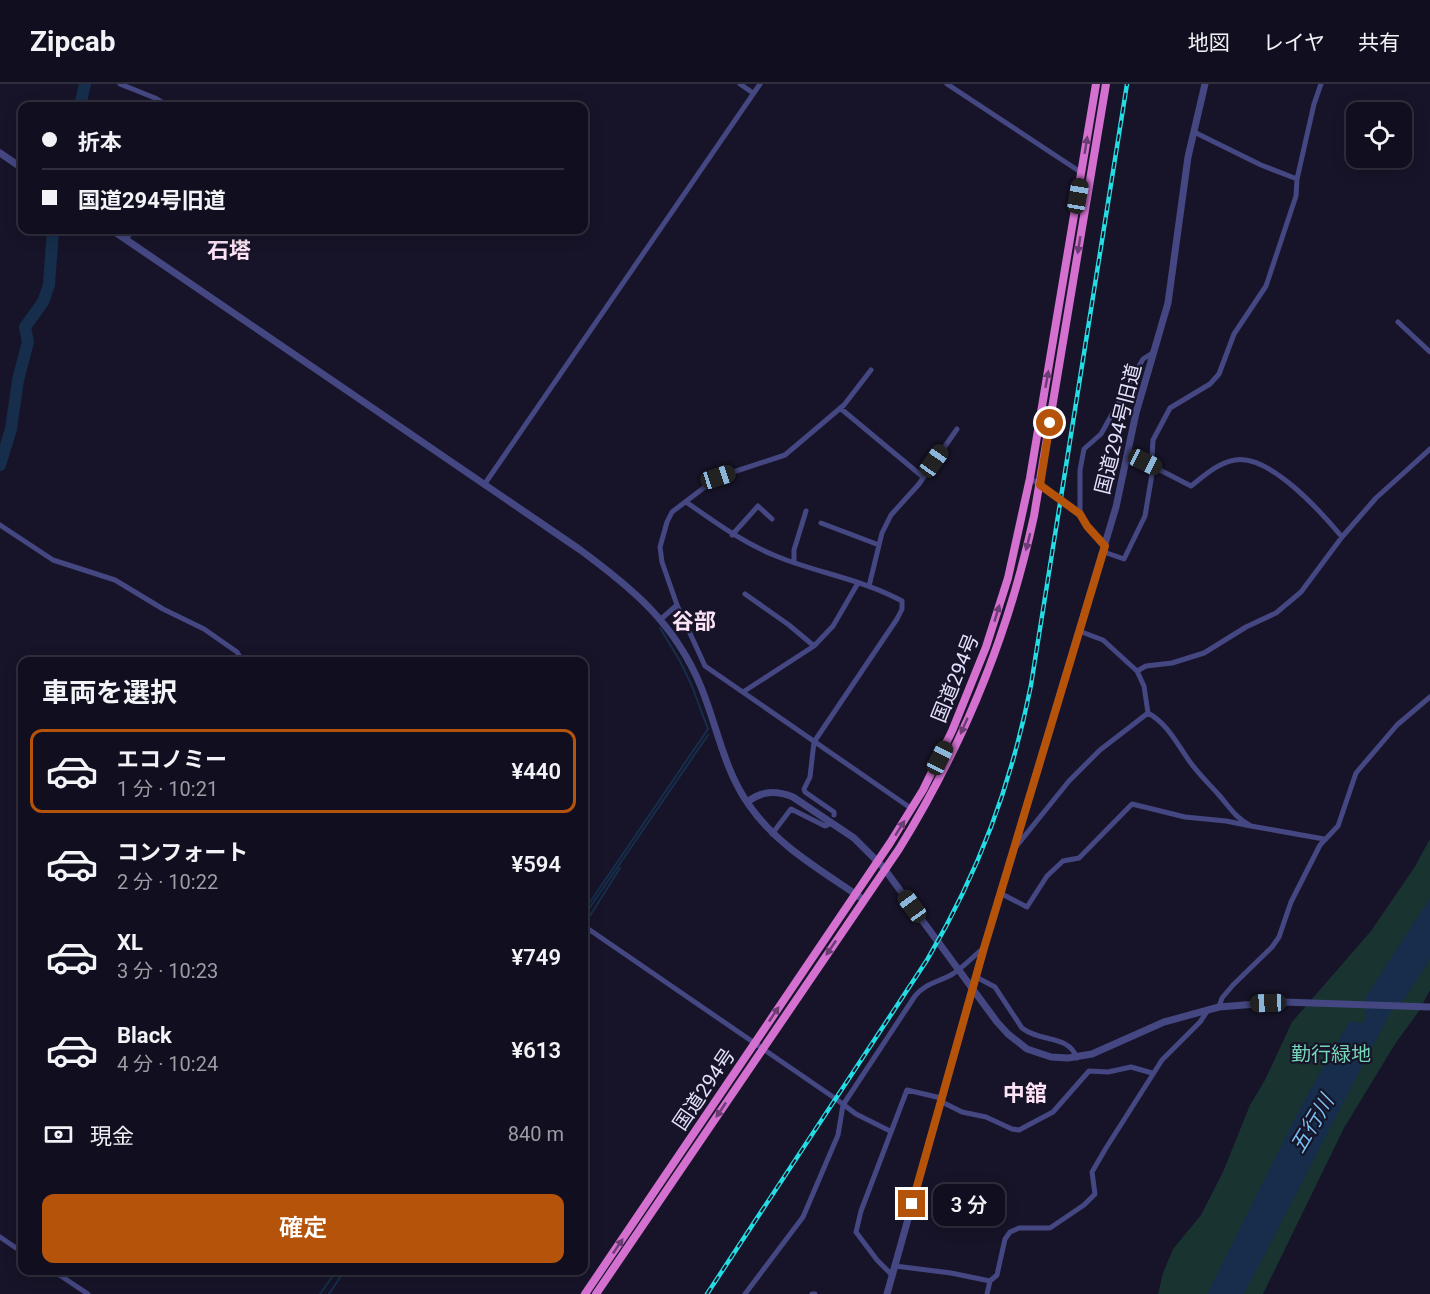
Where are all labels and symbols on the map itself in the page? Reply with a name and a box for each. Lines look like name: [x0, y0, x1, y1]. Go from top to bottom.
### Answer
one-way arrow: [1082, 136, 1091, 155]
car: [1066, 177, 1090, 215]
one-way arrow: [1074, 236, 1083, 255]
district label: 石塔: [207, 238, 251, 263]
street label: 国道294号旧道: [1090, 361, 1146, 497]
one-way arrow: [1043, 369, 1052, 388]
route start: [1036, 409, 1063, 436]
car: [916, 441, 952, 481]
car: [1125, 446, 1165, 478]
car: [698, 463, 738, 491]
one-way arrow: [1022, 533, 1032, 551]
one-way arrow: [993, 604, 1002, 622]
district label: 谷部: [672, 609, 716, 634]
street label: 国道294号: [926, 630, 984, 726]
one-way arrow: [959, 718, 969, 736]
car: [924, 738, 956, 778]
one-way arrow: [894, 820, 905, 836]
car: [894, 886, 930, 926]
one-way arrow: [825, 940, 837, 956]
car: [1250, 993, 1286, 1013]
one-way arrow: [768, 1007, 780, 1023]
park label: 勤行緑地: [1291, 1042, 1371, 1066]
street label: 国道294号: [668, 1043, 740, 1135]
district label: 中舘: [1003, 1081, 1047, 1106]
water label: 五行川: [1285, 1089, 1340, 1157]
one-way arrow: [715, 1101, 727, 1117]
callout: 3 分: [933, 1183, 1005, 1225]
route end: [898, 1190, 925, 1217]
one-way arrow: [612, 1238, 624, 1254]

